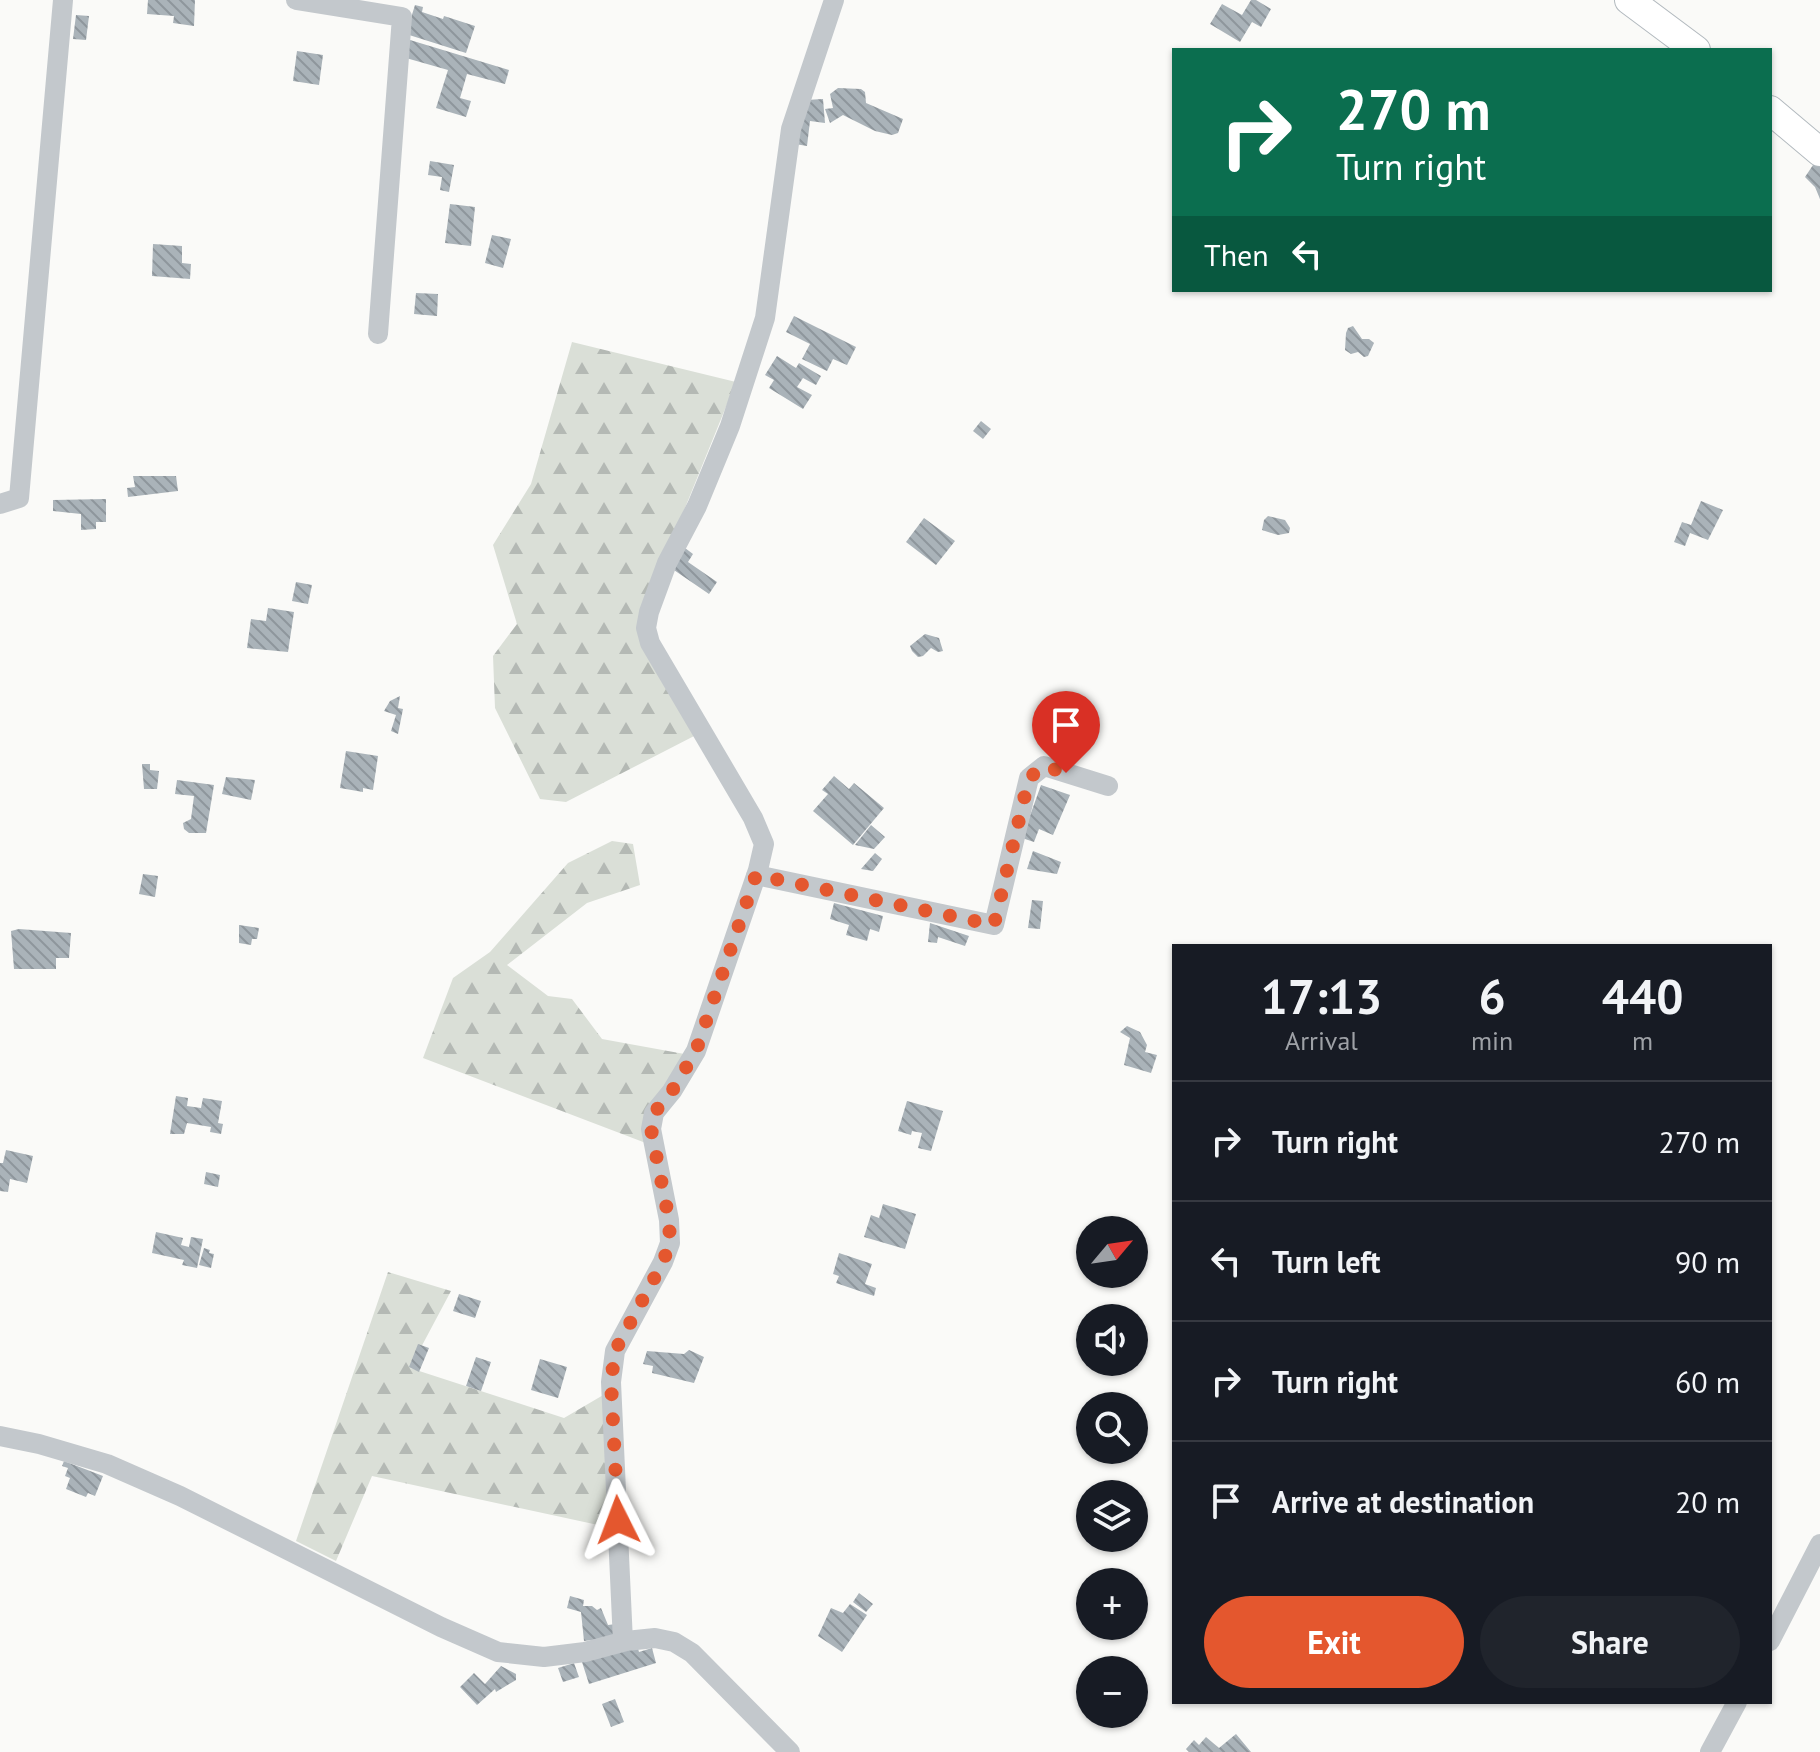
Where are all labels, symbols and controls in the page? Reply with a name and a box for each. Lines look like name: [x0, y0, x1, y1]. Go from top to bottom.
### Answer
text: 270 m: [1336, 73, 1491, 145]
icon: right: [1204, 80, 1308, 184]
text: Turn right: [1336, 143, 1486, 190]
icon: left: [1285, 232, 1329, 276]
text: Then: [1204, 235, 1269, 274]
pin: [1032, 691, 1100, 773]
icon: arrive: [1044, 703, 1088, 747]
text: 17:13: [1261, 965, 1382, 1027]
text: 6: [1478, 965, 1506, 1027]
text: 440: [1602, 965, 1683, 1027]
text: Arrival: [1285, 1024, 1358, 1057]
text: min: [1471, 1024, 1513, 1057]
text: m: [1632, 1024, 1653, 1057]
icon: right: [1204, 1119, 1248, 1163]
text: Turn right: [1272, 1122, 1398, 1161]
text: 270 m: [1659, 1122, 1740, 1161]
north arrow: [1076, 1216, 1148, 1288]
map controls: [1076, 1216, 1148, 1728]
icon: left: [1204, 1239, 1248, 1283]
text: Turn left: [1272, 1242, 1380, 1281]
text: 90 m: [1675, 1242, 1740, 1281]
button: sound: [1076, 1304, 1148, 1376]
icon: right: [1204, 1359, 1248, 1403]
text: Turn right: [1272, 1362, 1398, 1401]
text: 60 m: [1675, 1362, 1740, 1401]
button: search: [1076, 1392, 1148, 1464]
position arrow: [576, 1478, 660, 1562]
icon: arrive: [1204, 1479, 1248, 1523]
button: layers: [1076, 1480, 1148, 1552]
text: Arrive at destination: [1272, 1482, 1534, 1521]
text: 20 m: [1675, 1482, 1740, 1521]
button: +: [1076, 1568, 1148, 1640]
button: Exit: [1204, 1596, 1464, 1688]
button: Share: [1480, 1596, 1740, 1688]
button: −: [1076, 1656, 1148, 1728]

